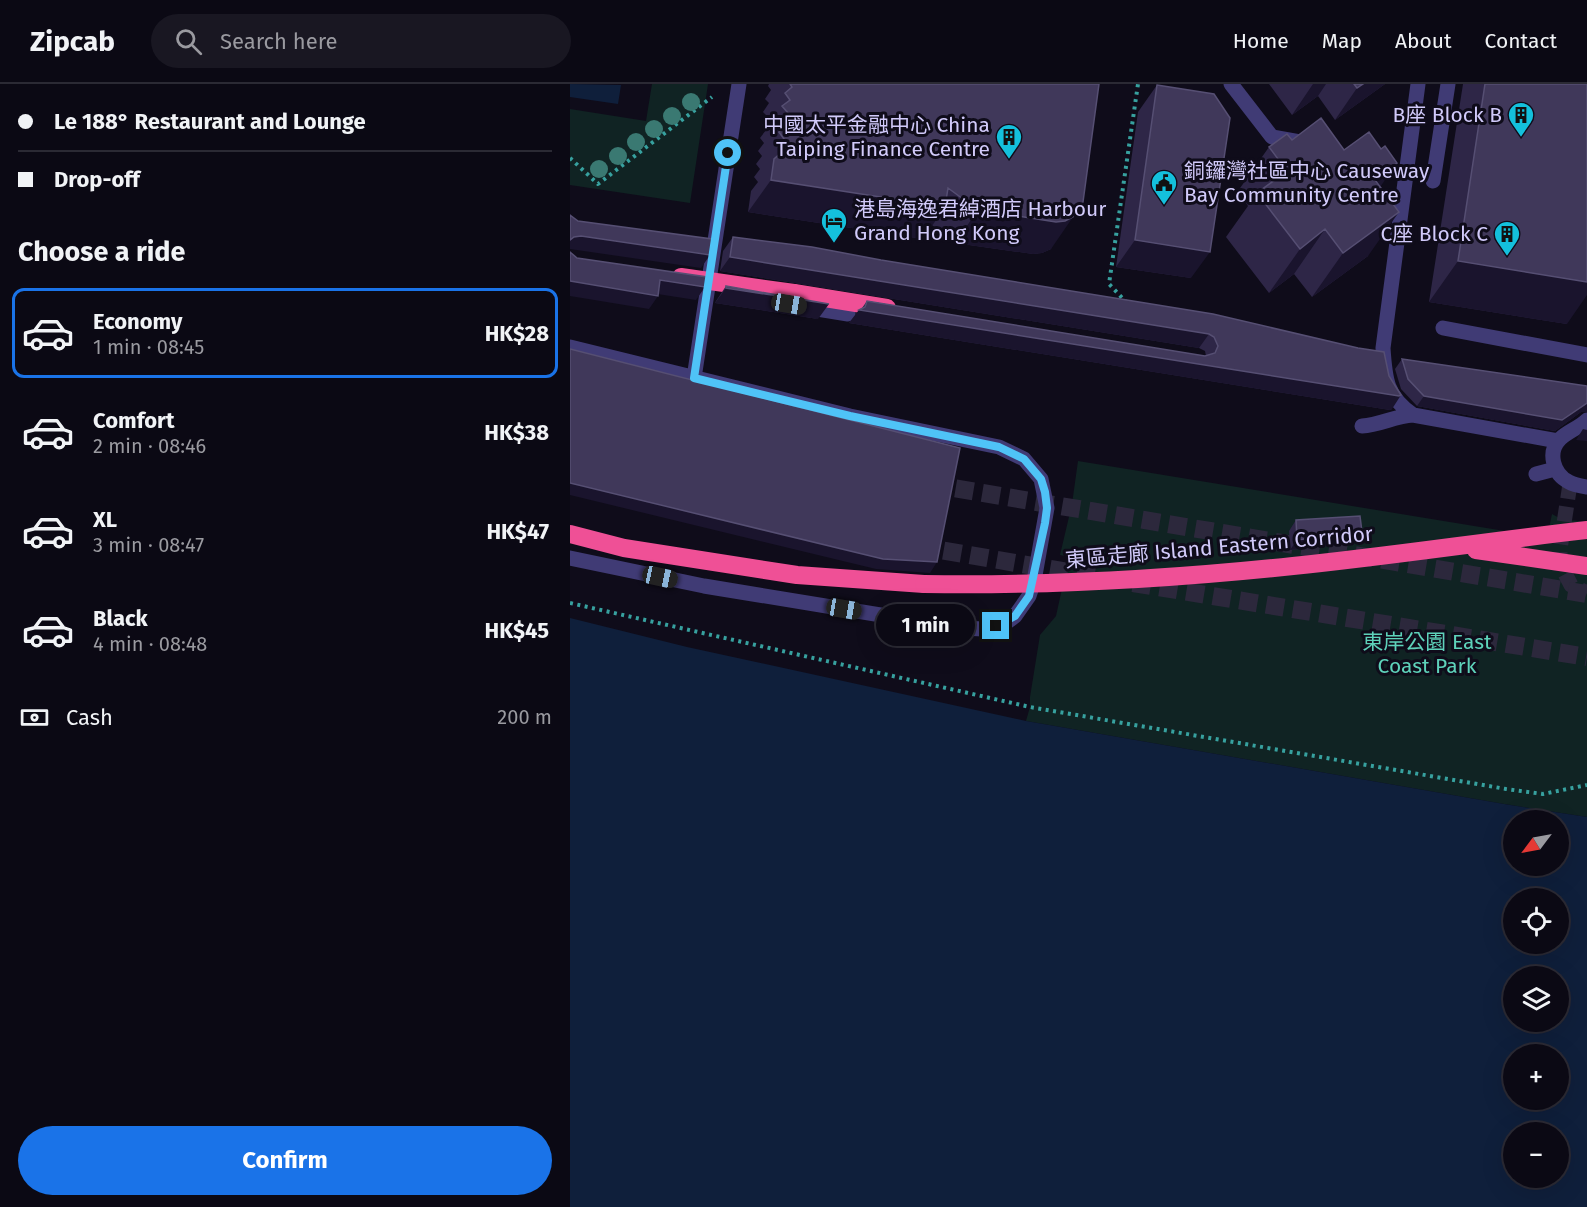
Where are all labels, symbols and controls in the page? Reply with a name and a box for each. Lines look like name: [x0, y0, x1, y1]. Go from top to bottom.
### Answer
search box: [151, 14, 571, 68]
text: Zipcab: [30, 25, 115, 58]
icon: search: [172, 25, 205, 58]
text: Search here: [220, 28, 338, 55]
text: Home: [1233, 28, 1289, 54]
text: Map: [1322, 28, 1362, 54]
text: About: [1395, 28, 1452, 54]
text: Contact: [1485, 28, 1557, 54]
building icon: B座 Block B: [1506, 100, 1536, 138]
place label: B座 Block B: [1392, 102, 1502, 128]
text: Le 188° Restaurant and Lounge: [54, 108, 366, 135]
place label: 中國太平金融中心 China Taiping Finance Centre: [763, 112, 990, 162]
building icon: 中國太平金融中心 China Taiping Finance Centre: [994, 122, 1024, 160]
route start: [714, 139, 741, 166]
place label: 銅鑼灣社區中心 Causeway Bay Community Centre: [1184, 158, 1430, 208]
text: Drop-off: [54, 166, 140, 193]
public building icon: 銅鑼灣社區中心 Causeway Bay Community Centre: [1149, 168, 1179, 206]
place label: 港島海逸君綽酒店 Harbour Grand Hong Kong: [854, 196, 1106, 246]
hotel icon: 港島海逸君綽酒店 Harbour Grand Hong Kong: [819, 206, 849, 244]
building icon: C座 Block C: [1492, 219, 1522, 257]
place label: C座 Block C: [1380, 221, 1488, 247]
text: Choose a ride: [18, 236, 185, 268]
car: [770, 292, 808, 316]
icon: car: [21, 306, 75, 360]
text: Economy: [93, 308, 182, 335]
text: HK$28: [485, 320, 549, 347]
text: 1 min · 08:45: [93, 335, 204, 359]
icon: car: [21, 405, 75, 459]
text: Comfort: [93, 407, 174, 434]
text: HK$38: [484, 419, 549, 446]
text: 2 min · 08:46: [93, 434, 206, 458]
icon: car: [21, 504, 75, 558]
text: XL: [93, 506, 117, 533]
text: HK$47: [486, 518, 549, 545]
street label: 東區走廊 Island Eastern Corridor: [1064, 521, 1374, 573]
text: 3 min · 08:47: [93, 533, 204, 557]
car: [641, 564, 679, 590]
car: [825, 597, 863, 621]
icon: car: [21, 603, 75, 657]
text: Black: [93, 605, 148, 632]
callout: 1 min: [876, 605, 975, 647]
route end: [982, 612, 1009, 639]
text: 1 min: [901, 613, 950, 637]
text: HK$45: [485, 617, 549, 644]
park label: 東岸公園 East Coast Park: [1362, 629, 1492, 679]
text: 4 min · 08:48: [93, 632, 207, 656]
icon: cash: [18, 701, 51, 734]
text: Cash: [66, 704, 113, 731]
text: 200 m: [497, 705, 552, 729]
north arrow: [1503, 810, 1569, 876]
map controls: [1503, 810, 1569, 1188]
button: locate: [1503, 888, 1569, 954]
button: layers: [1503, 966, 1569, 1032]
button: +: [1503, 1044, 1569, 1110]
button: −: [1503, 1122, 1569, 1188]
button: Confirm: [18, 1126, 552, 1195]

